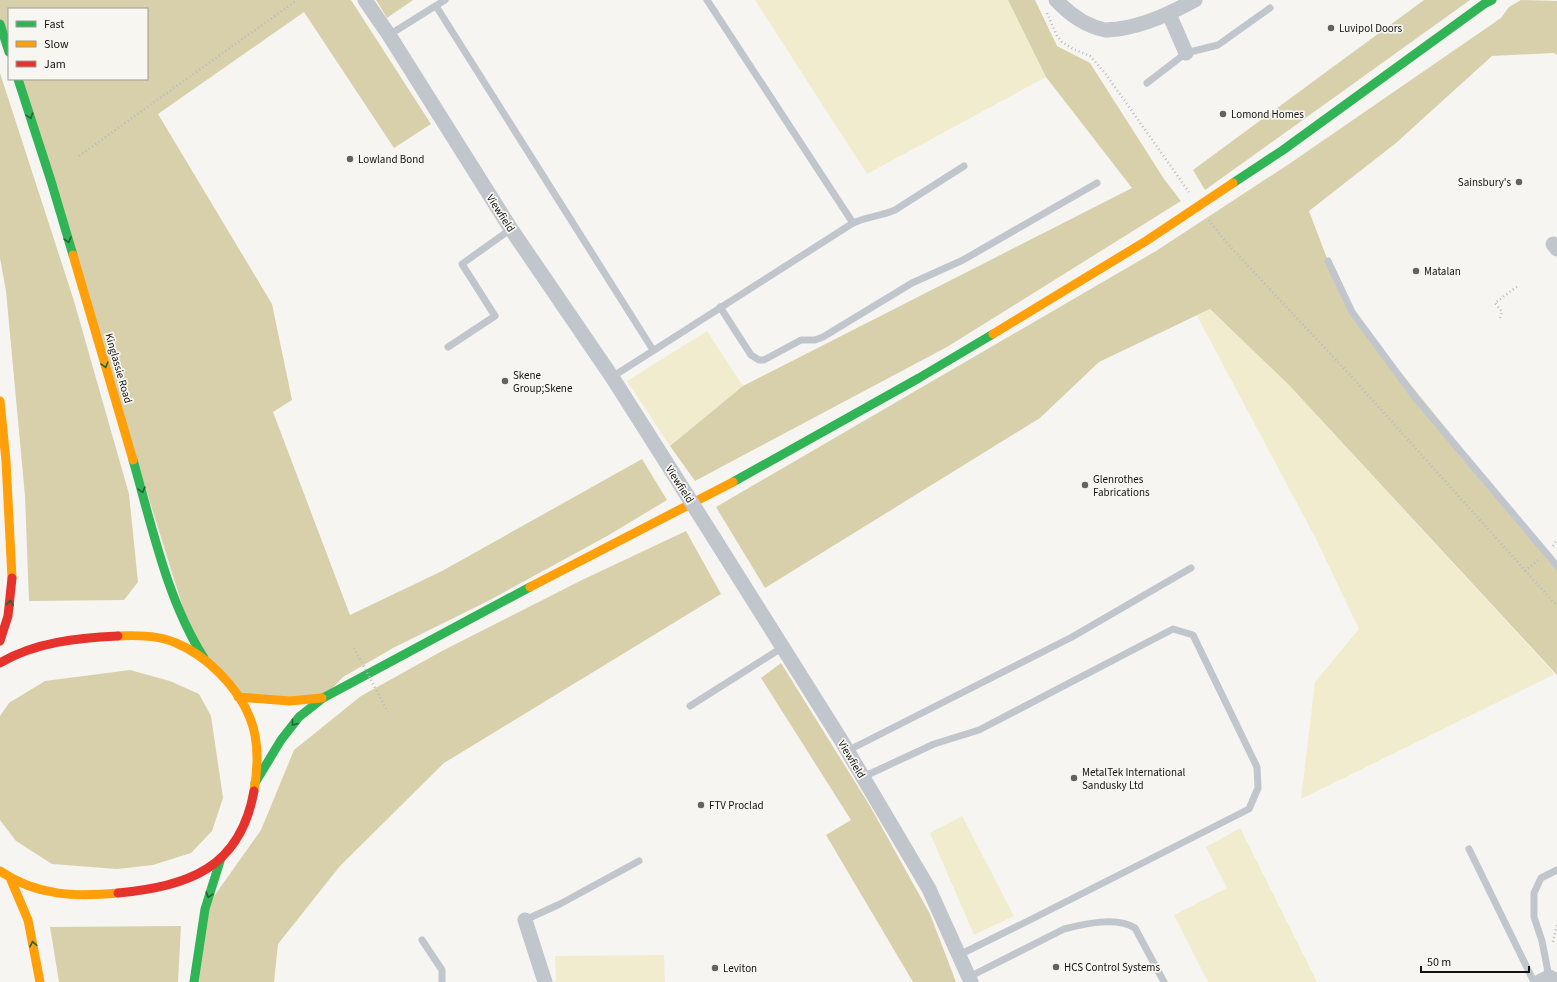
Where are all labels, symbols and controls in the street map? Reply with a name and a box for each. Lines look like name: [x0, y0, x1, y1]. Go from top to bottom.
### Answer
legend: [8, 8, 148, 80]
text: Fast: [44, 16, 64, 33]
place label: Luvipol Doors: [1339, 21, 1403, 36]
marker: Luvipol Doors: [1326, 23, 1336, 33]
text: Slow: [44, 36, 69, 53]
text: Jam: [44, 56, 66, 73]
place label: Lomond Homes: [1231, 107, 1304, 122]
marker: Lomond Homes: [1218, 109, 1228, 119]
one-way arrow: [25, 112, 34, 119]
place label: Lowland Bond: [358, 152, 424, 167]
marker: Lowland Bond: [345, 154, 355, 164]
place label: Sainsbury's: [1458, 175, 1511, 190]
marker: Sainsbury's: [1514, 177, 1524, 187]
street label: Viewfield: [483, 192, 518, 235]
one-way arrow: [63, 237, 72, 244]
place label: Matalan: [1424, 264, 1461, 279]
marker: Matalan: [1411, 266, 1421, 276]
street label: Kinglassie Road: [101, 331, 136, 405]
one-way arrow: [100, 361, 109, 368]
place label: Skene Group;Skene: [513, 368, 573, 396]
marker: Skene Group;Skene: [500, 376, 510, 386]
street label: Viewfield: [662, 463, 697, 506]
place label: Glenrothes Fabrications: [1093, 472, 1150, 500]
marker: Glenrothes Fabrications: [1080, 480, 1090, 490]
one-way arrow: [137, 486, 146, 493]
one-way arrow: [5, 600, 14, 607]
one-way arrow: [292, 719, 299, 726]
street label: Viewfield: [834, 737, 869, 781]
place label: MetalTek International Sandusky Ltd: [1082, 765, 1186, 793]
marker: MetalTek International Sandusky Ltd: [1069, 773, 1079, 783]
place label: FTV Proclad: [709, 798, 764, 813]
marker: FTV Proclad: [696, 800, 706, 810]
one-way arrow: [205, 891, 214, 898]
one-way arrow: [29, 941, 38, 947]
scale bar: [1421, 948, 1529, 974]
text: 50 m: [1427, 954, 1451, 971]
place label: HCS Control Systems: [1064, 960, 1160, 975]
place label: Leviton: [723, 961, 757, 976]
marker: HCS Control Systems: [1051, 962, 1061, 972]
marker: Leviton: [710, 963, 720, 973]

